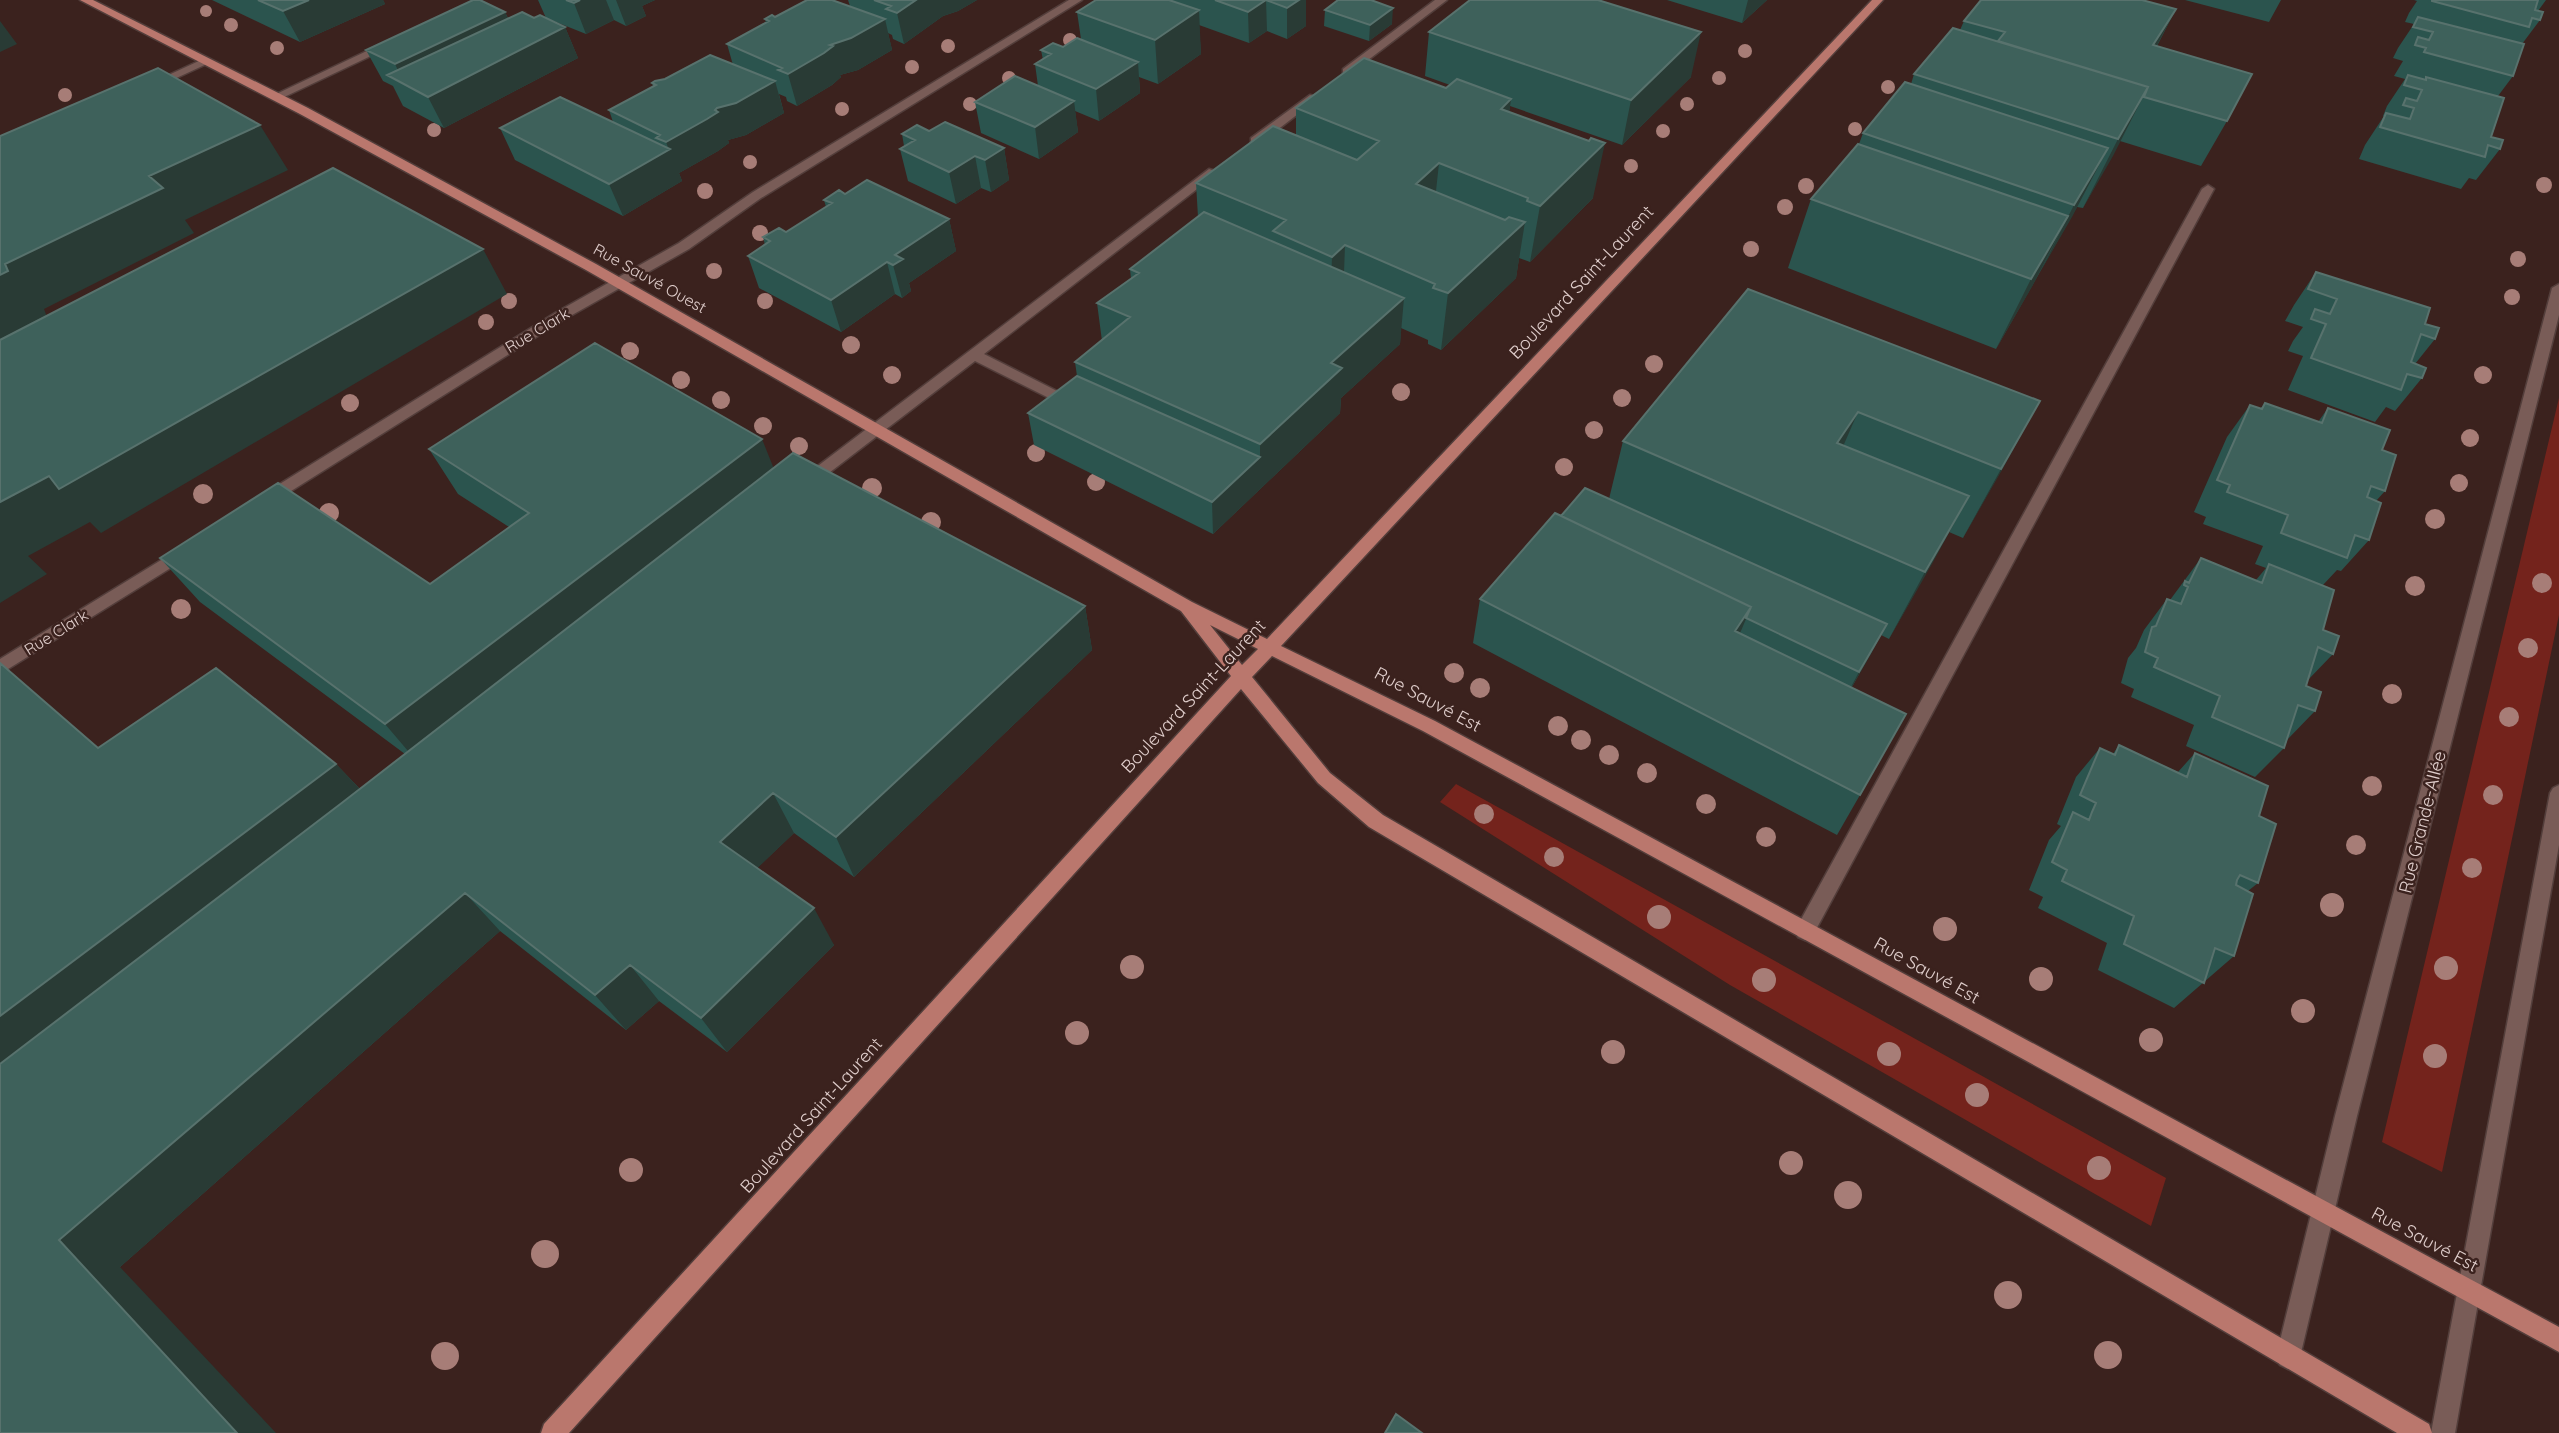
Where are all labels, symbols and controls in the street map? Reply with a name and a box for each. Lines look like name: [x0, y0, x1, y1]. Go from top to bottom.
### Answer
street label: Boulevard Saint-Laurent: [1504, 200, 1658, 364]
street label: Rue Sauvé Ouest: [590, 239, 710, 317]
street label: Rue Clark: [501, 303, 573, 357]
street label: Rue Clark: [20, 605, 92, 659]
street label: Boulevard Saint-Laurent: [1116, 614, 1270, 778]
street label: Rue Sauvé Est: [1371, 661, 1485, 737]
street label: Rue Grande-Allée: [2393, 748, 2451, 896]
street label: Rue Sauvé Est: [1870, 931, 1984, 1009]
street label: Boulevard Saint-Laurent: [735, 1032, 887, 1198]
street label: Rue Sauvé Est: [2368, 1201, 2482, 1277]

